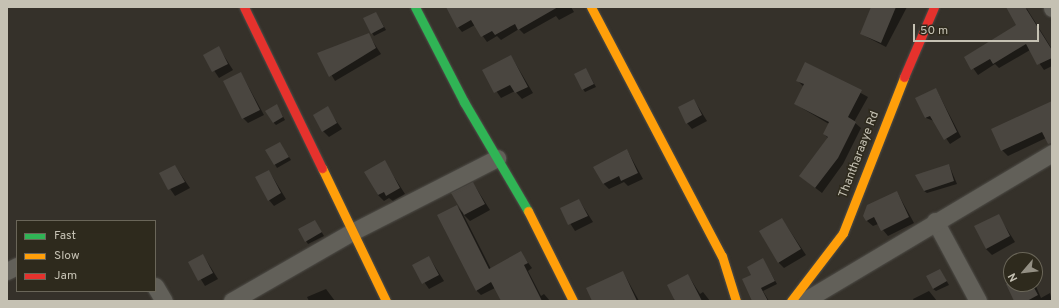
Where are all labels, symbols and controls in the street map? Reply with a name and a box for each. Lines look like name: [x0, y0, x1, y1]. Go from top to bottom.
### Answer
scale bar: [915, 16, 1041, 42]
text: 50 m: [920, 23, 948, 39]
street label: Thantharaaye Rd: [837, 110, 883, 200]
legend: [16, 220, 156, 292]
text: Fast: [54, 228, 76, 244]
text: Slow: [54, 248, 80, 264]
north arrow: [1003, 252, 1043, 292]
text: Jam: [54, 268, 77, 284]
text: N: [1005, 270, 1021, 284]

